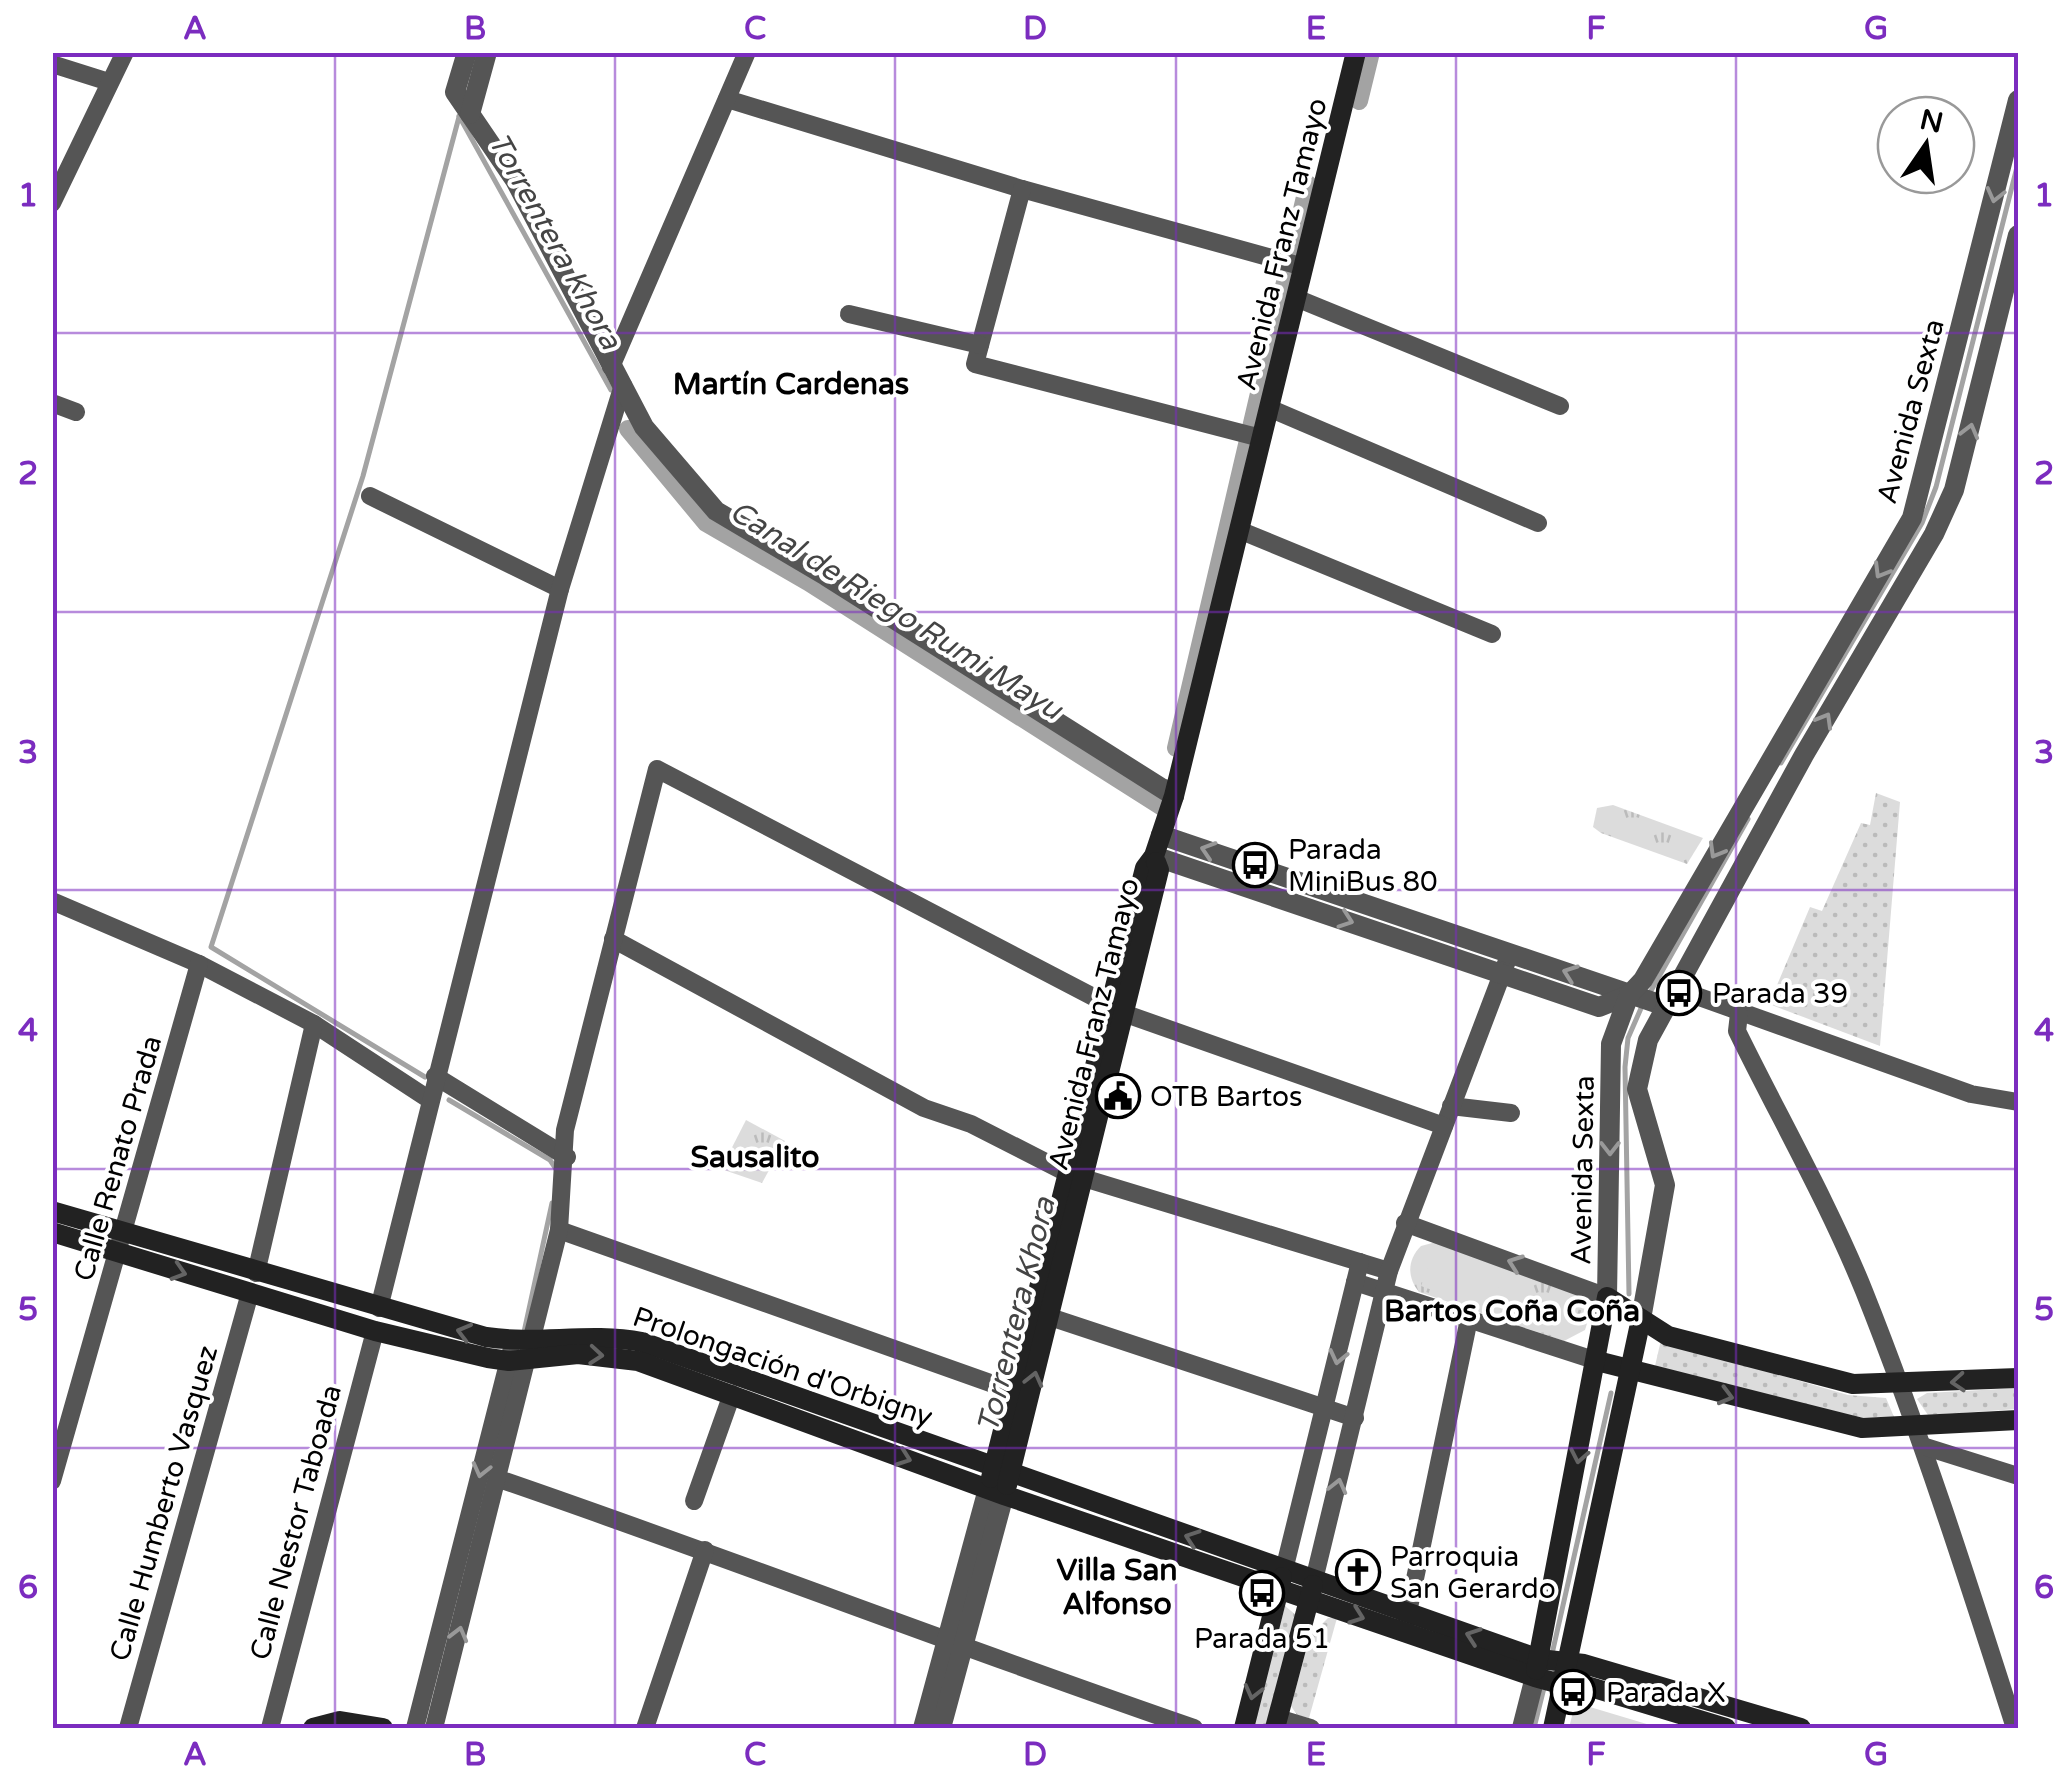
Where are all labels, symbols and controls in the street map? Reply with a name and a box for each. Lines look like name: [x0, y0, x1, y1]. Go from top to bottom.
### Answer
text: A: [183, 10, 207, 48]
text: B: [464, 10, 486, 48]
text: C: [744, 10, 766, 48]
text: D: [1023, 10, 1047, 48]
text: E: [1306, 10, 1326, 48]
text: F: [1586, 10, 1606, 48]
text: G: [1864, 10, 1888, 48]
street label: Avenida Franz Tamayo: [1229, 95, 1335, 394]
north arrow: [1876, 95, 1976, 195]
text: N: [1917, 103, 1946, 141]
water label: Torrentera Khora: [480, 127, 630, 357]
text: 1: [18, 177, 38, 215]
text: 1: [2034, 177, 2054, 215]
one-way arrow: [1986, 186, 2007, 203]
street label: Avenida Sexta: [1870, 315, 1952, 507]
district label: Martín Cardenas: [673, 366, 909, 403]
one-way arrow: [1958, 423, 1979, 440]
text: 2: [18, 455, 38, 493]
text: 2: [2034, 455, 2054, 493]
water label: Canal de Riego Rumi Mayu: [723, 493, 1070, 729]
one-way arrow: [1874, 560, 1893, 578]
one-way arrow: [1813, 713, 1832, 731]
text: 3: [18, 734, 38, 772]
text: 3: [2034, 734, 2054, 772]
place label: Parada MiniBus 80: [1288, 833, 1438, 899]
one-way arrow: [1709, 840, 1729, 858]
one-way arrow: [1201, 842, 1218, 862]
bus stop icon: Parada MiniBus 80: [1232, 842, 1278, 888]
street label: Avenida Franz Tamayo: [1041, 875, 1147, 1174]
one-way arrow: [1337, 909, 1354, 929]
one-way arrow: [1562, 964, 1579, 985]
bus stop icon: Parada 39: [1656, 970, 1702, 1016]
place label: Parada 39: [1712, 977, 1848, 1011]
text: 4: [18, 1012, 38, 1050]
text: 4: [2034, 1012, 2054, 1050]
street label: Calle Renato Prada: [67, 1032, 169, 1285]
public building icon: OTB Bartos: [1095, 1073, 1141, 1119]
street label: Avenida Sexta: [1564, 1075, 1602, 1265]
place label: OTB Bartos: [1150, 1080, 1303, 1114]
district label: Sausalito: [690, 1139, 820, 1176]
one-way arrow: [1599, 1140, 1621, 1156]
water label: Torrentera Khora: [969, 1192, 1064, 1437]
one-way arrow: [1508, 1254, 1525, 1275]
one-way arrow: [170, 1260, 187, 1281]
text: 5: [18, 1291, 38, 1329]
text: 5: [2034, 1291, 2054, 1329]
district label: Bartos Coña Coña: [1384, 1293, 1640, 1330]
street label: Prolongación d'Orbigny: [628, 1300, 937, 1434]
one-way arrow: [456, 1322, 473, 1343]
street label: Calle Humberto Vasquez: [103, 1342, 225, 1665]
one-way arrow: [589, 1344, 605, 1365]
one-way arrow: [1329, 1348, 1350, 1365]
one-way arrow: [1022, 1371, 1043, 1388]
one-way arrow: [1949, 1371, 1965, 1392]
street label: Calle Nestor Taboada: [243, 1381, 349, 1664]
one-way arrow: [1717, 1384, 1734, 1405]
one-way arrow: [894, 1446, 911, 1467]
one-way arrow: [1570, 1448, 1591, 1465]
one-way arrow: [472, 1461, 493, 1478]
one-way arrow: [1326, 1478, 1347, 1495]
one-way arrow: [1184, 1529, 1201, 1550]
place label: Parroquia San Gerardo: [1390, 1540, 1556, 1606]
church icon: Parroquia San Gerardo: [1335, 1549, 1381, 1595]
district label: Villa San Alfonso: [1056, 1552, 1178, 1623]
text: 6: [18, 1569, 38, 1607]
text: 6: [2034, 1569, 2054, 1607]
bus stop icon: Parada 51: [1239, 1570, 1285, 1616]
one-way arrow: [1347, 1604, 1364, 1625]
place label: Parada 51: [1194, 1622, 1330, 1656]
one-way arrow: [447, 1626, 468, 1643]
one-way arrow: [1466, 1627, 1483, 1648]
bus stop icon: Parada X: [1550, 1669, 1596, 1715]
place label: Parada X: [1606, 1676, 1726, 1710]
one-way arrow: [1244, 1683, 1265, 1700]
text: A: [183, 1736, 207, 1774]
text: B: [464, 1736, 486, 1774]
text: C: [744, 1736, 766, 1774]
text: D: [1023, 1736, 1047, 1774]
text: E: [1306, 1736, 1326, 1774]
text: F: [1586, 1736, 1606, 1774]
text: G: [1864, 1736, 1888, 1774]

